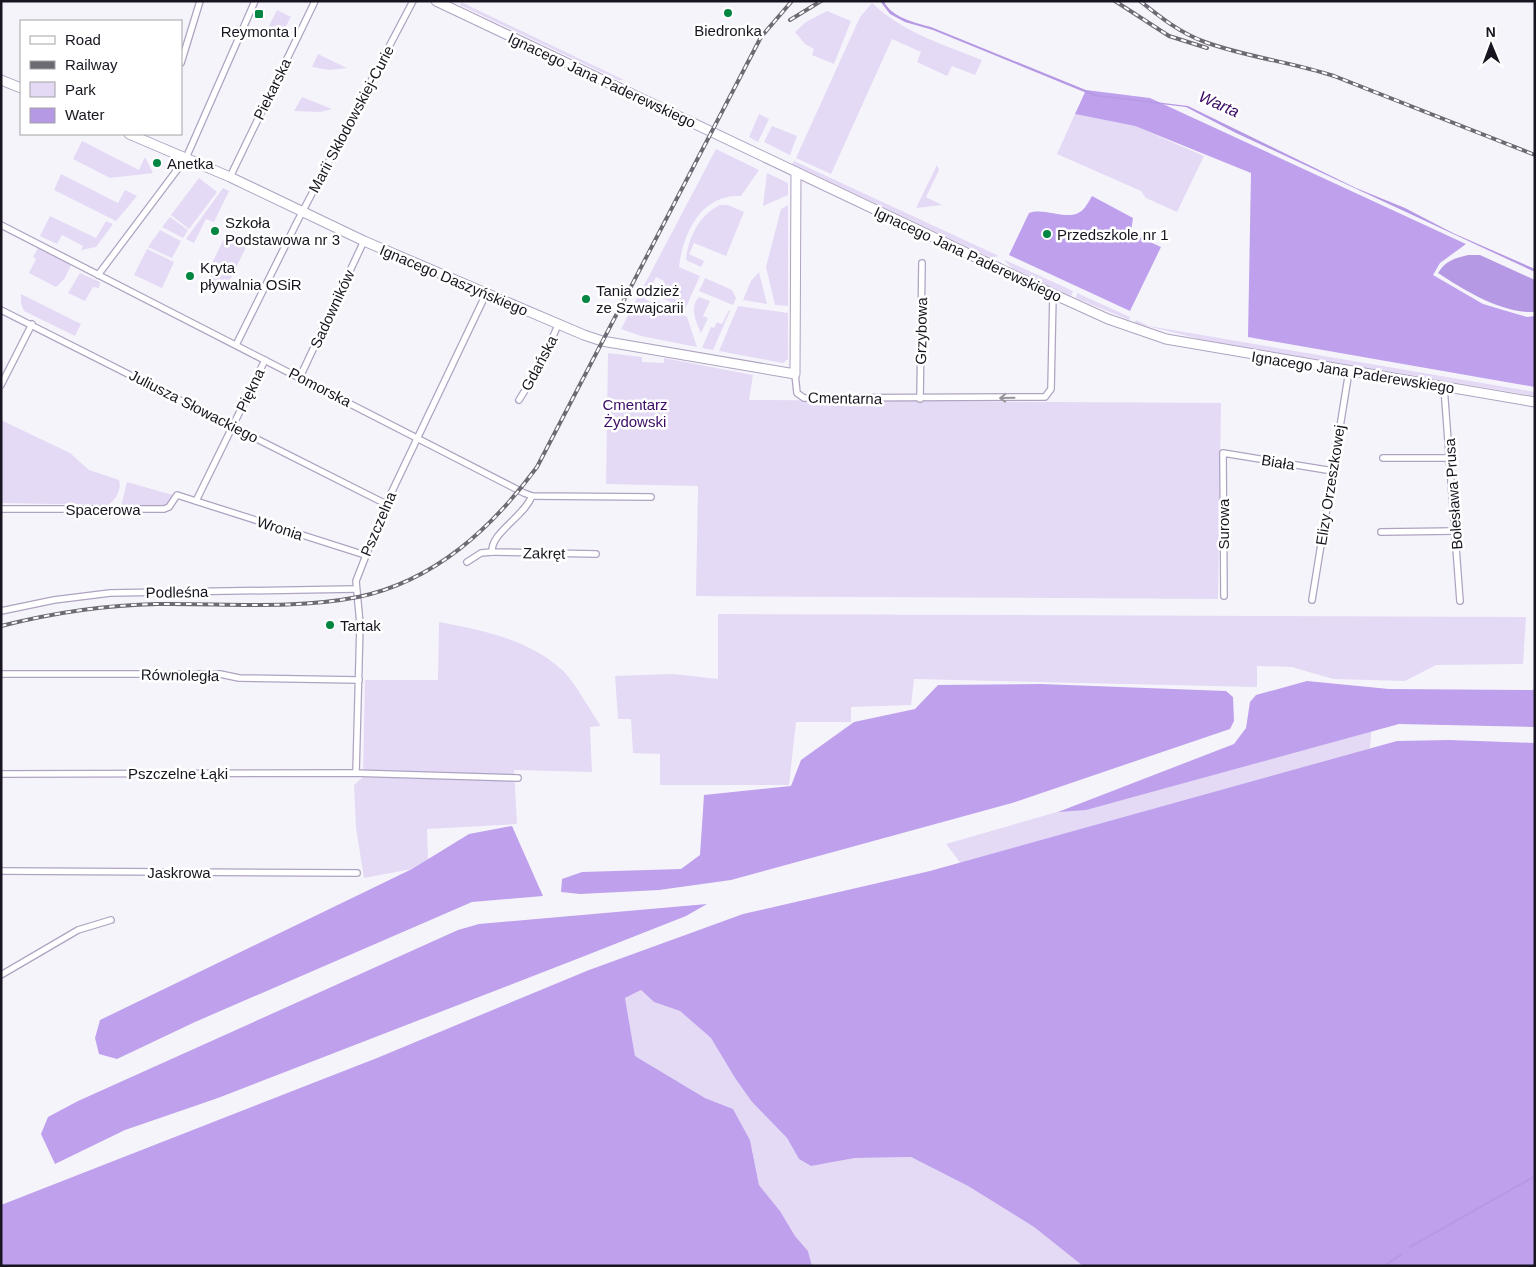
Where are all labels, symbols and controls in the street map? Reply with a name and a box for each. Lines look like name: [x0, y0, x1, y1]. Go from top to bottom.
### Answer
marker: Biedronka: [722, 7, 734, 19]
marker: Reymonta I: [253, 8, 265, 20]
legend: [20, 20, 182, 135]
north arrow: [1466, 20, 1516, 70]
place label: Biedronka: [694, 22, 762, 39]
place label: Reymonta I: [221, 23, 297, 40]
text: N: [1486, 24, 1496, 40]
street label: Ignacego Jana Paderewskiego: [505, 29, 699, 131]
text: Road: [65, 31, 101, 48]
street label: Marii Skłodowskiej-Curie: [305, 43, 397, 195]
street label: Piekarska: [250, 55, 294, 122]
text: Railway: [65, 56, 118, 73]
text: Park: [65, 81, 96, 98]
water label: Warta: [1196, 88, 1242, 120]
text: Water: [65, 106, 104, 123]
place label: Anetka: [167, 155, 214, 172]
marker: Anetka: [151, 157, 163, 169]
street label: Ignacego Jana Paderewskiego: [871, 203, 1065, 305]
place label: Szkoła Podstawowa nr 3: [225, 214, 340, 248]
marker: Szkoła Podstawowa nr 3: [209, 225, 221, 237]
place label: Przedszkole nr 1: [1057, 226, 1169, 243]
marker: Przedszkole nr 1: [1041, 228, 1053, 240]
street label: Ignacego Daszyńskiego: [377, 241, 531, 319]
place label: Kryta pływalnia OSiR: [200, 259, 302, 293]
street label: Sadowników: [307, 267, 358, 351]
marker: Kryta pływalnia OSiR: [184, 270, 196, 282]
place label: Tania odzież ze Szwajcarii: [596, 282, 684, 316]
marker: Tania odzież ze Szwajcarii: [580, 293, 592, 305]
street label: Grzybowa: [912, 296, 930, 365]
street label: Gdańska: [517, 332, 561, 393]
street label: Ignacego Jana Paderewskiego: [1250, 348, 1456, 396]
street label: Pomorska: [286, 364, 355, 410]
street label: Piękna: [232, 365, 268, 414]
street label: Juliusza Słowackiego: [127, 366, 261, 446]
street label: Cmentarna: [808, 389, 883, 407]
one-way arrow: [999, 393, 1015, 403]
park label: Cmentarz Żydowski: [602, 396, 668, 430]
street label: Elizy Orzeszkowej: [1312, 424, 1348, 546]
street label: Bolesława Prusa: [1441, 437, 1465, 550]
street label: Biała: [1260, 451, 1296, 473]
street label: Pszczelna: [357, 489, 399, 559]
street label: Surowa: [1215, 498, 1232, 549]
street label: Spacerowa: [65, 501, 141, 518]
street label: Wronia: [255, 513, 306, 544]
street label: Zakręt: [523, 544, 566, 562]
street label: Podleśna: [146, 583, 209, 601]
place label: Tartak: [340, 617, 381, 634]
marker: Tartak: [324, 619, 336, 631]
street label: Równoległa: [141, 666, 220, 684]
street label: Pszczelne Łąki: [128, 765, 228, 782]
street label: Jaskrowa: [147, 864, 211, 881]

